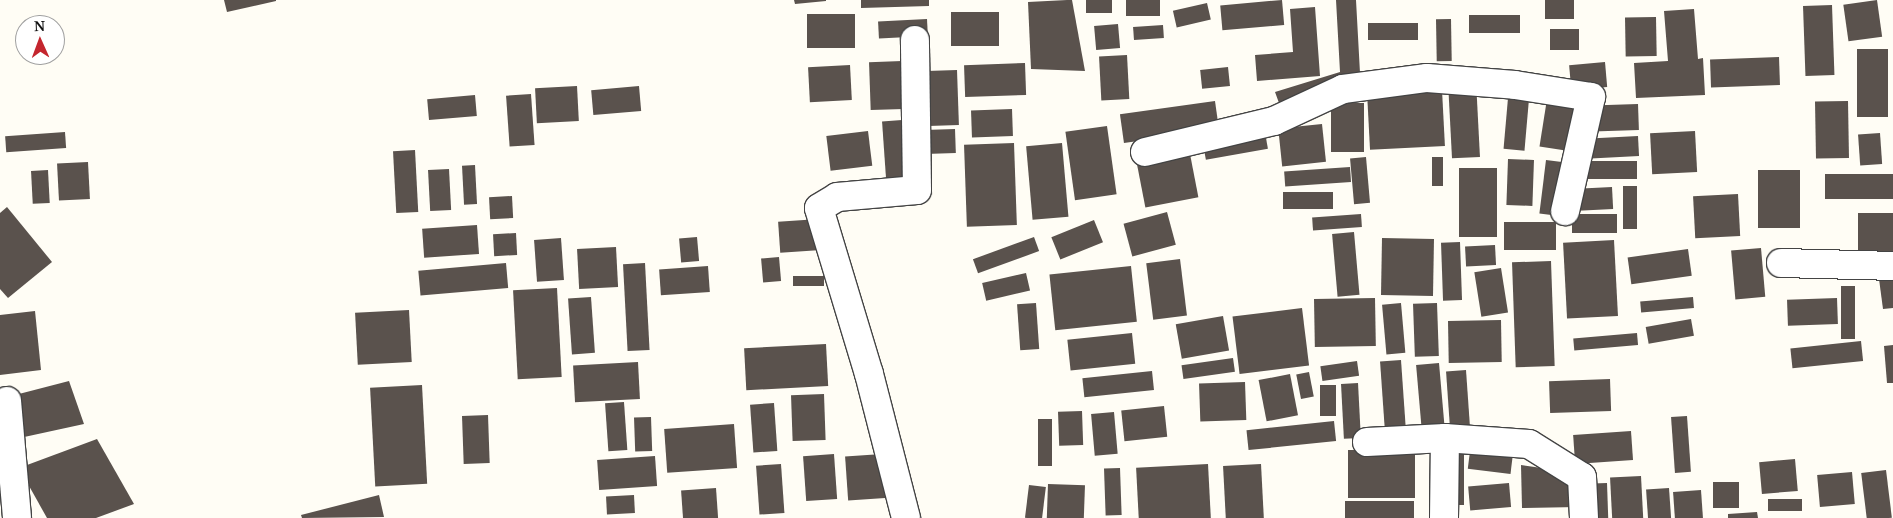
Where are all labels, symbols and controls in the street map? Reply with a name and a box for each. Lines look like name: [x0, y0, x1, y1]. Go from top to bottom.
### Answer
north arrow: [15, 15, 65, 65]
text: N: [34, 16, 45, 35]

